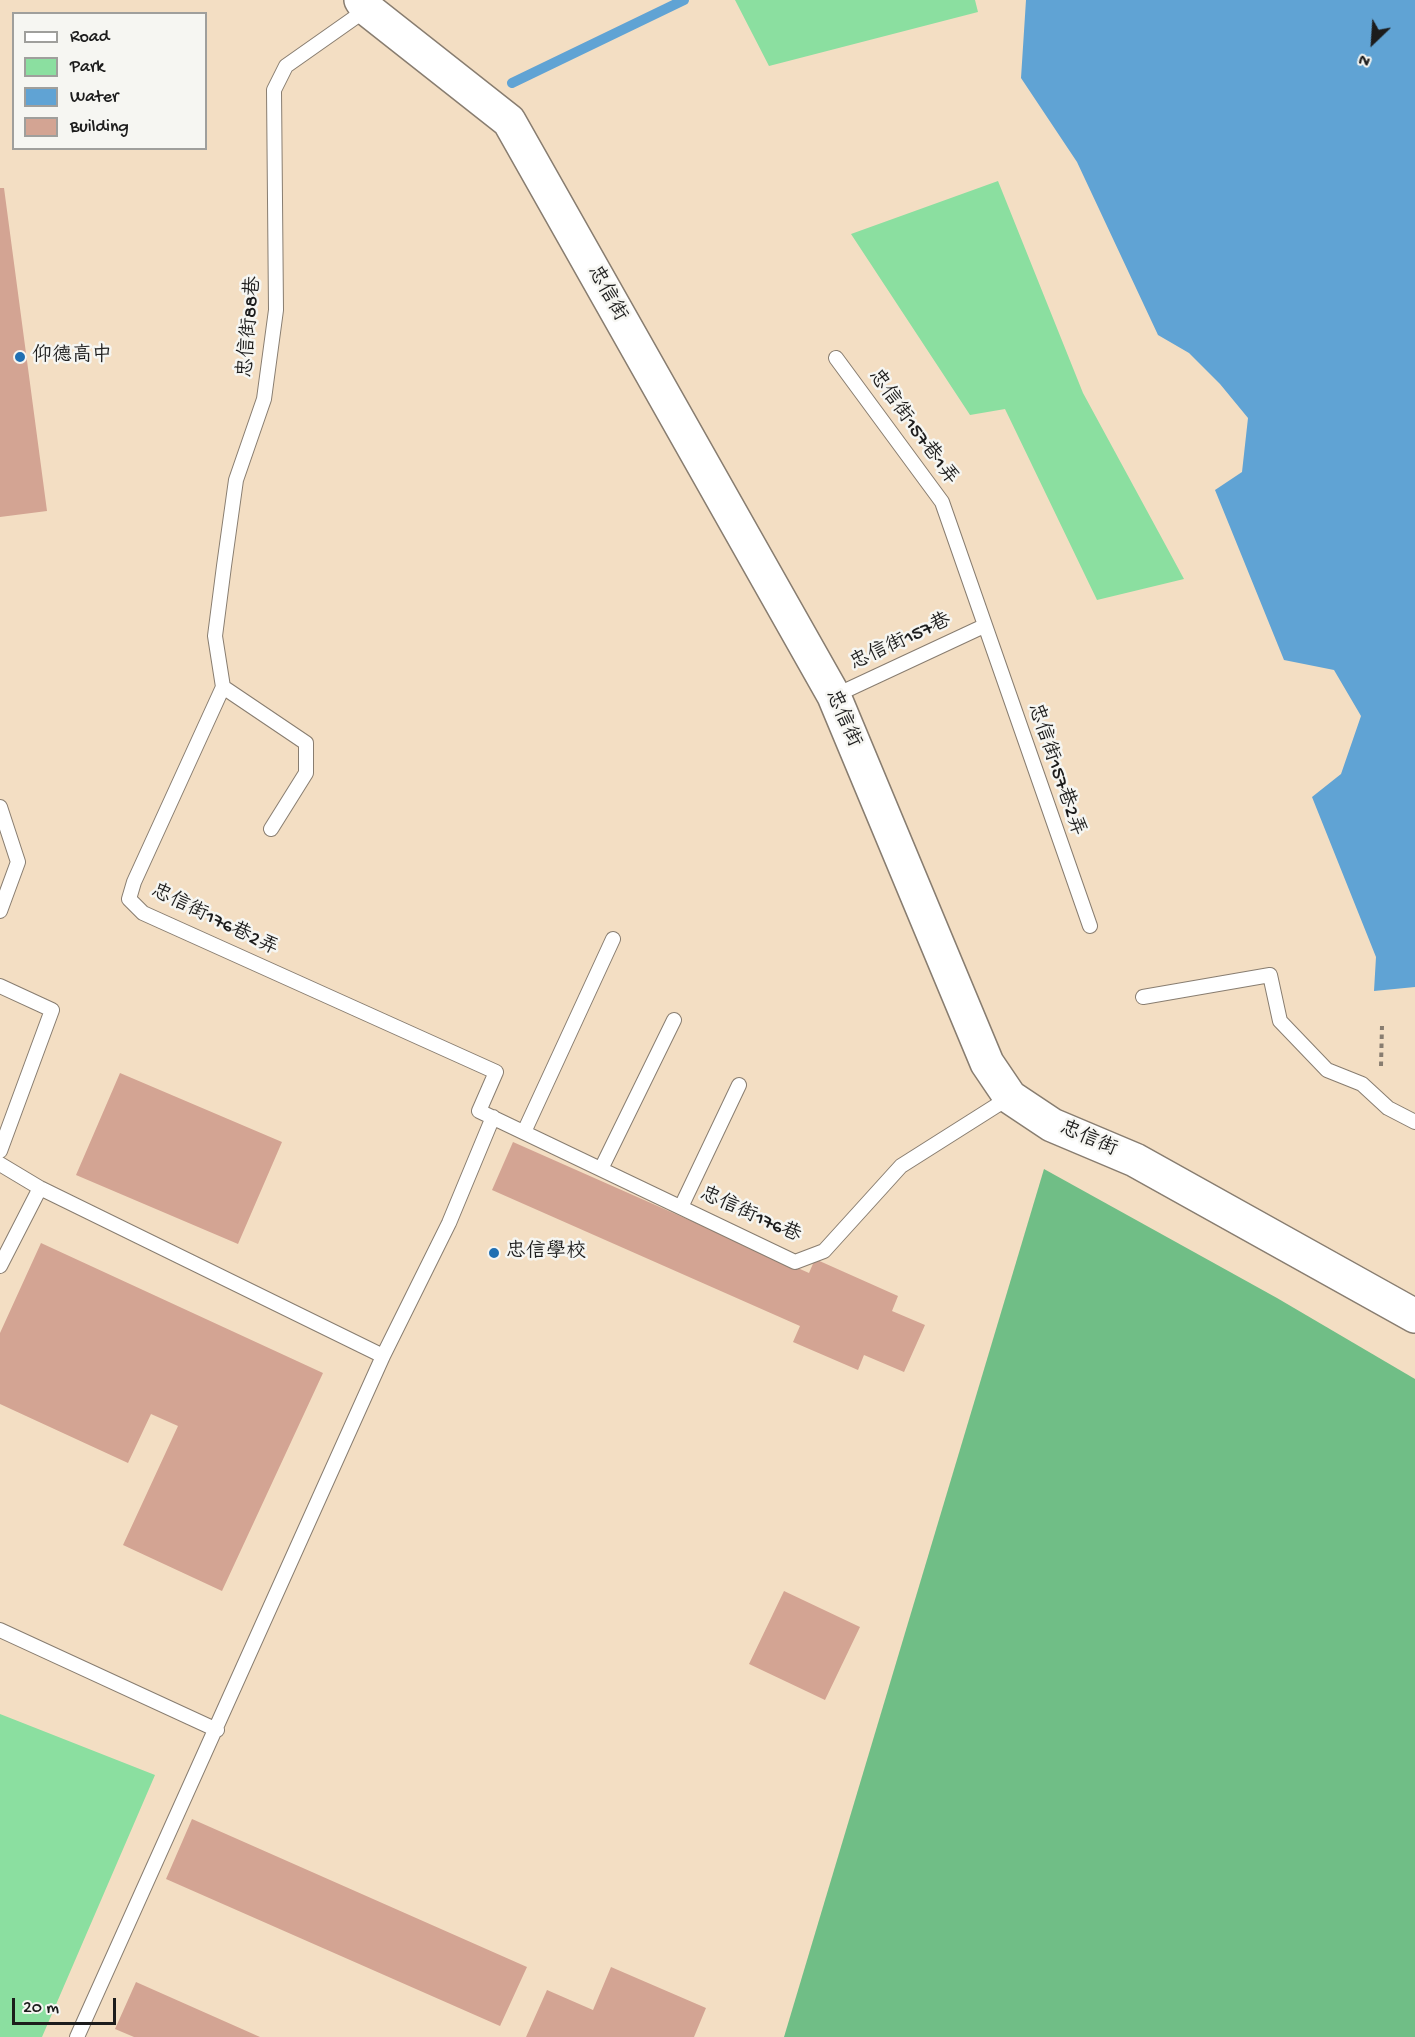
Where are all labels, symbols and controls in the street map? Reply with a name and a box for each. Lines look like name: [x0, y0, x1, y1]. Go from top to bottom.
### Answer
legend: [12, 12, 207, 150]
north arrow: [1343, 12, 1403, 72]
text: Road: [70, 27, 109, 48]
text: N: [1356, 48, 1374, 70]
text: Park: [70, 57, 104, 78]
text: Water: [70, 87, 118, 108]
text: Building: [70, 117, 129, 138]
street label: 忠信街: [581, 262, 631, 326]
street label: 忠信街88巷: [235, 275, 267, 379]
place label: 仰德高中: [32, 345, 112, 369]
marker: 仰德高中: [13, 350, 27, 364]
street label: 忠信街157巷1弄: [862, 366, 962, 490]
street label: 忠信街157巷: [847, 609, 955, 677]
street label: 忠信街: [819, 687, 865, 751]
street label: 忠信街157巷2弄: [1021, 700, 1089, 840]
street label: 忠信街176巷2弄: [147, 880, 281, 962]
street label: 忠信街: [1056, 1117, 1120, 1163]
street label: 忠信街176巷: [696, 1183, 804, 1249]
place label: 忠信學校: [506, 1241, 586, 1265]
marker: 忠信學校: [487, 1246, 501, 1260]
scale bar: [15, 1986, 118, 2024]
text: 20 m: [23, 1998, 59, 2019]

